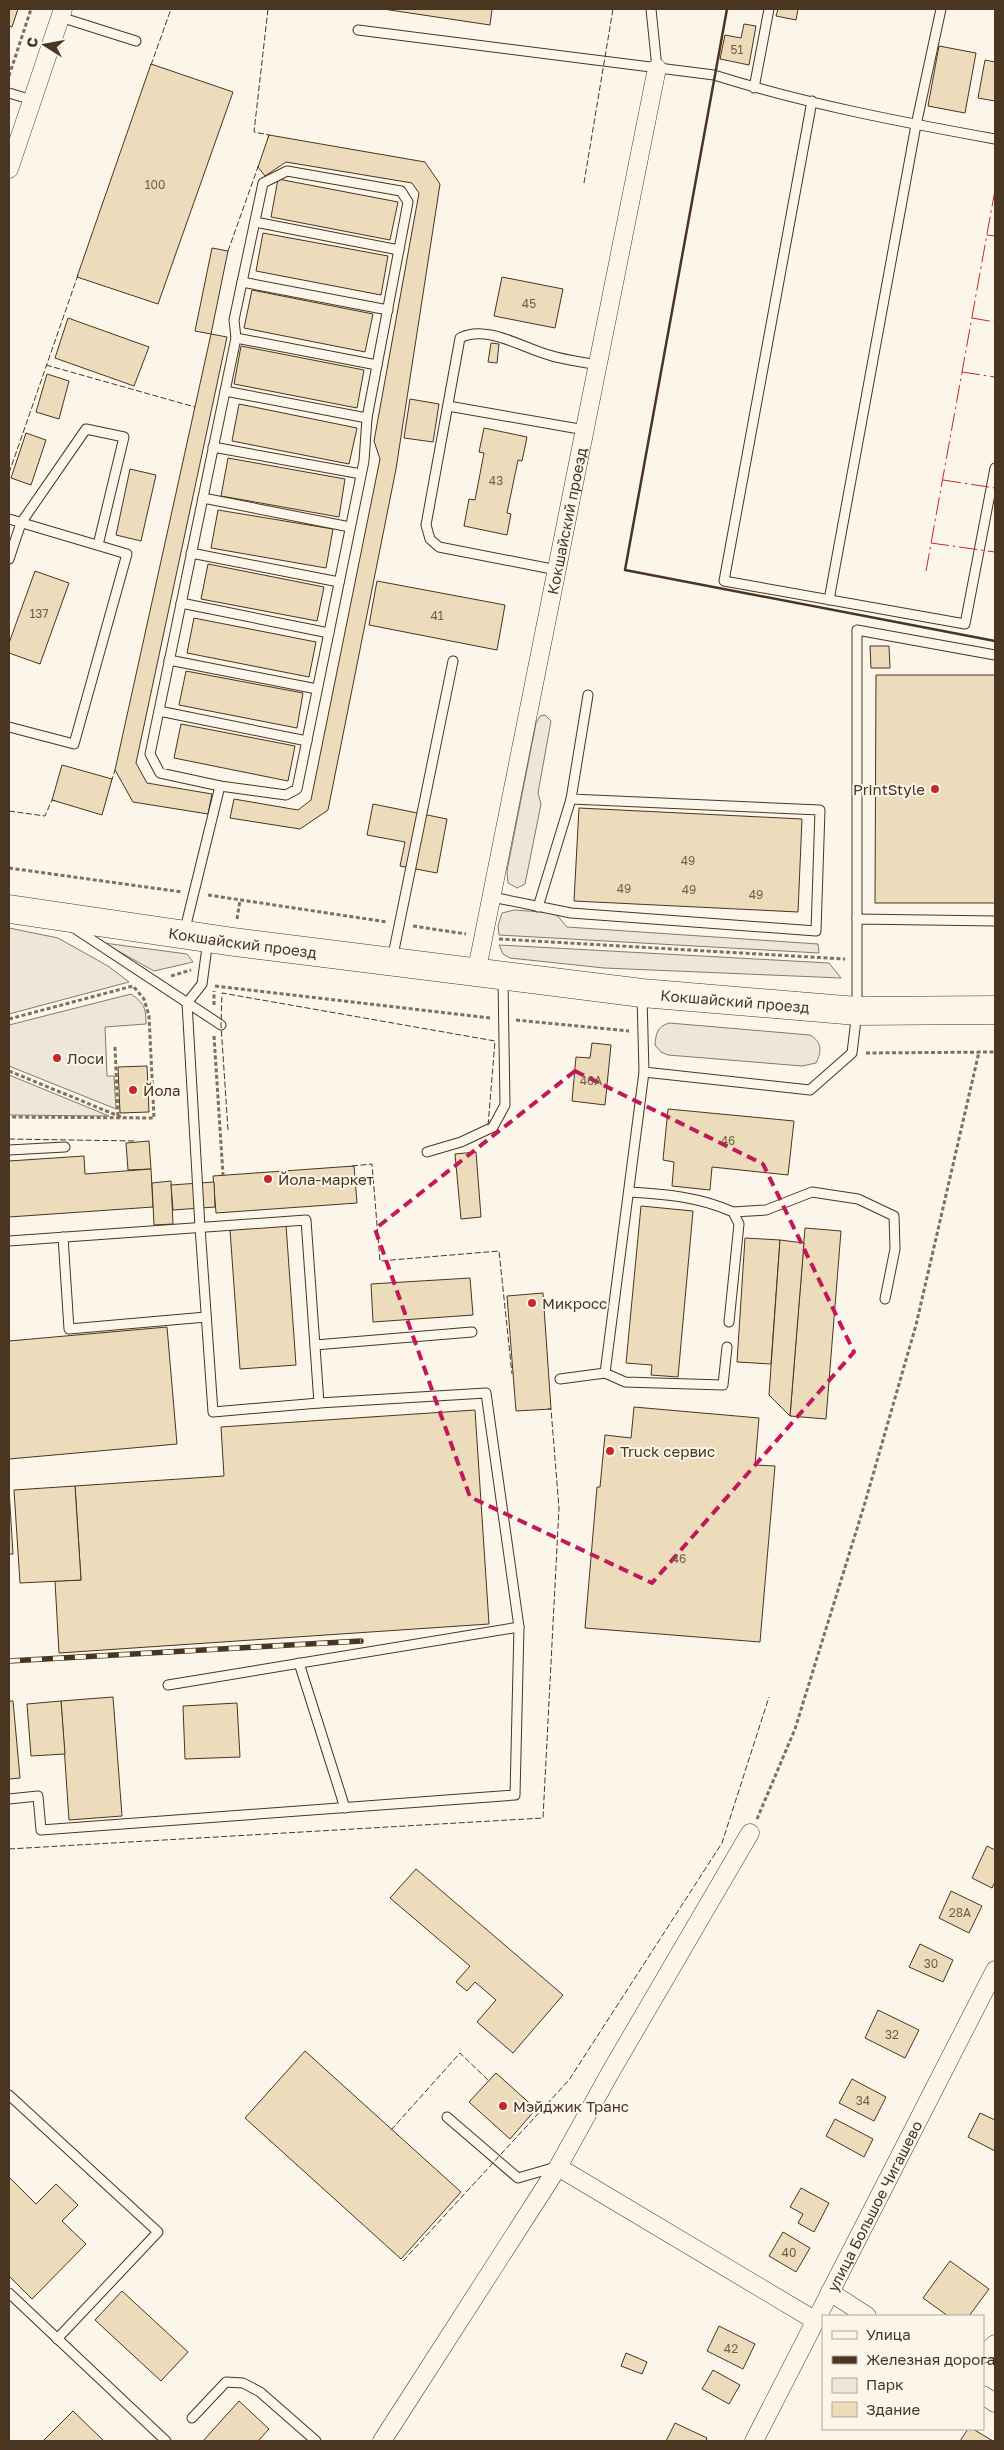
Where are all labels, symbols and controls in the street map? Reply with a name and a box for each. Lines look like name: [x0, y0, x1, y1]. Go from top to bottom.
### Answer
north arrow: [20, 20, 70, 70]
text: С: [22, 36, 41, 49]
house number: 51: [731, 42, 744, 57]
house number: 100: [145, 177, 165, 192]
house number: 45: [522, 296, 536, 311]
street label: Кокшайский проезд: [543, 446, 590, 596]
house number: 43: [489, 473, 503, 488]
house number: 137: [29, 606, 49, 621]
house number: 41: [430, 608, 444, 623]
place label: PrintStyle: [853, 780, 925, 798]
marker: PrintStyle: [929, 783, 941, 795]
house number: 49: [681, 853, 695, 868]
house number: 49: [617, 881, 631, 896]
house number: 49: [682, 882, 696, 897]
house number: 49: [749, 887, 763, 902]
street label: Кокшайский проезд: [167, 923, 318, 961]
street label: Кокшайский проезд: [660, 986, 810, 1016]
place label: Лоси: [67, 1049, 104, 1067]
marker: Лоси: [51, 1052, 63, 1064]
house number: 46А: [580, 1073, 602, 1088]
place label: Йола: [143, 1081, 181, 1099]
marker: Йола: [127, 1084, 139, 1096]
house number: 46: [721, 1133, 735, 1148]
place label: Йола-маркет: [278, 1170, 375, 1188]
marker: Йола-маркет: [262, 1173, 274, 1185]
place label: Микросс: [542, 1294, 607, 1312]
marker: Микросс: [526, 1297, 538, 1309]
place label: Truck сервис: [620, 1442, 715, 1460]
marker: Truck сервис: [604, 1445, 616, 1457]
house number: 46: [672, 1551, 686, 1566]
house number: 28А: [949, 1905, 971, 1920]
house number: 30: [924, 1956, 938, 1971]
house number: 32: [885, 2027, 899, 2042]
house number: 34: [856, 2093, 870, 2108]
place label: Мэйджик Транс: [513, 2097, 629, 2115]
marker: Мэйджик Транс: [497, 2100, 509, 2112]
street label: улица Большое Чигашево: [823, 2117, 925, 2294]
house number: 40: [782, 2245, 796, 2260]
legend: [822, 2315, 984, 2430]
text: Улица: [866, 2325, 911, 2343]
house number: 42: [724, 2341, 738, 2356]
text: Железная дорога: [866, 2350, 995, 2368]
text: Парк: [866, 2375, 904, 2393]
text: Здание: [866, 2400, 920, 2418]

